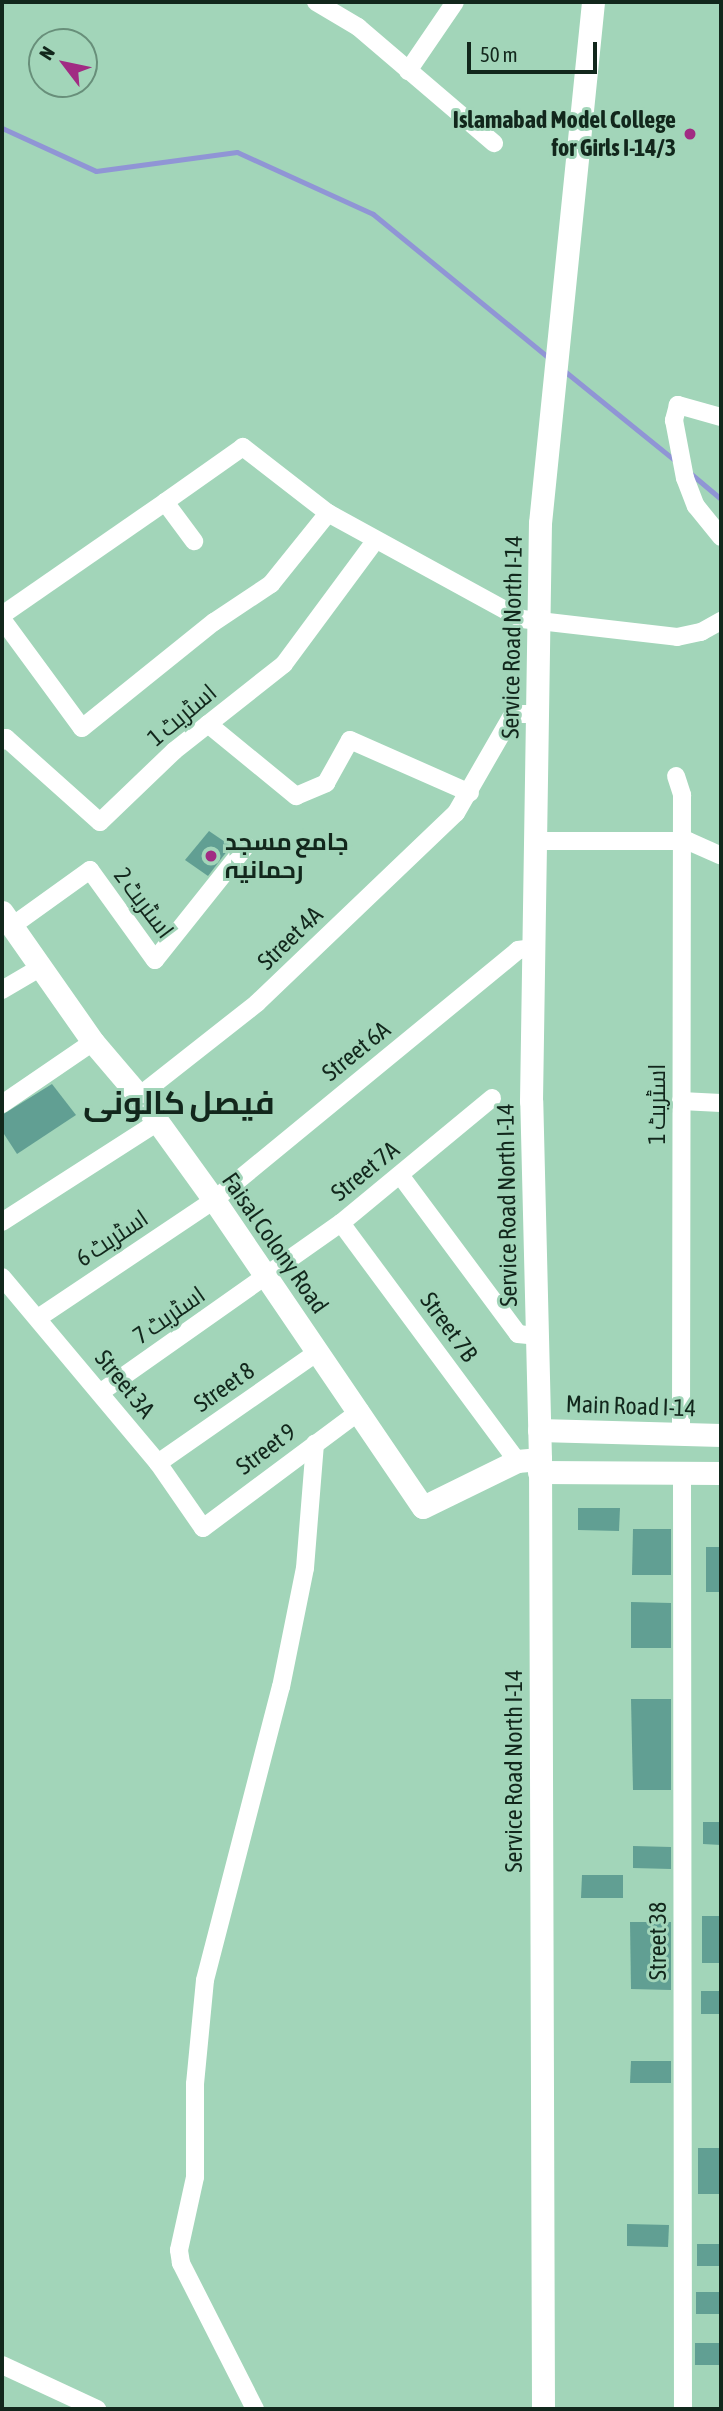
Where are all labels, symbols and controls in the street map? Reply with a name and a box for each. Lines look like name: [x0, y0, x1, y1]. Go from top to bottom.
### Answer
north arrow: [28, 28, 98, 98]
scale bar: [471, 28, 600, 72]
text: N: [35, 42, 59, 64]
text: 50 m: [480, 42, 518, 66]
place label: Islamabad Model College for Girls I-14/3: [453, 106, 676, 162]
marker: Islamabad Model College for Girls I-14/3: [682, 126, 698, 142]
street label: Service Road North I-14: [496, 535, 528, 739]
street label: اسٹریٹ 1: [142, 678, 222, 752]
place label: جامع مسجد رحمانیہ: [225, 828, 349, 884]
marker: جامع مسجد رحمانیہ: [203, 848, 219, 864]
street label: اسٹریٹ 2: [108, 862, 180, 944]
street label: Street 4A: [252, 900, 328, 976]
street label: Street 6A: [316, 1015, 396, 1087]
street label: اسٹریٹ 1: [643, 1063, 671, 1145]
district label: فیصل کالونی: [83, 1084, 275, 1122]
street label: Service Road North I-14: [491, 1103, 523, 1307]
street label: Street 7A: [325, 1135, 405, 1207]
street label: Faisal Colony Road: [216, 1167, 334, 1319]
street label: اسٹریٹ 6: [70, 1203, 154, 1273]
street label: اسٹریٹ 7: [128, 1280, 210, 1350]
street label: Street 7B: [414, 1287, 484, 1367]
street label: Street 3A: [89, 1344, 161, 1424]
street label: Street 8: [188, 1356, 260, 1418]
street label: Main Road I-14: [565, 1389, 697, 1423]
street label: Street 9: [230, 1417, 302, 1481]
street label: Service Road North I-14: [500, 1669, 528, 1873]
street label: Street 38: [644, 1902, 672, 1980]

